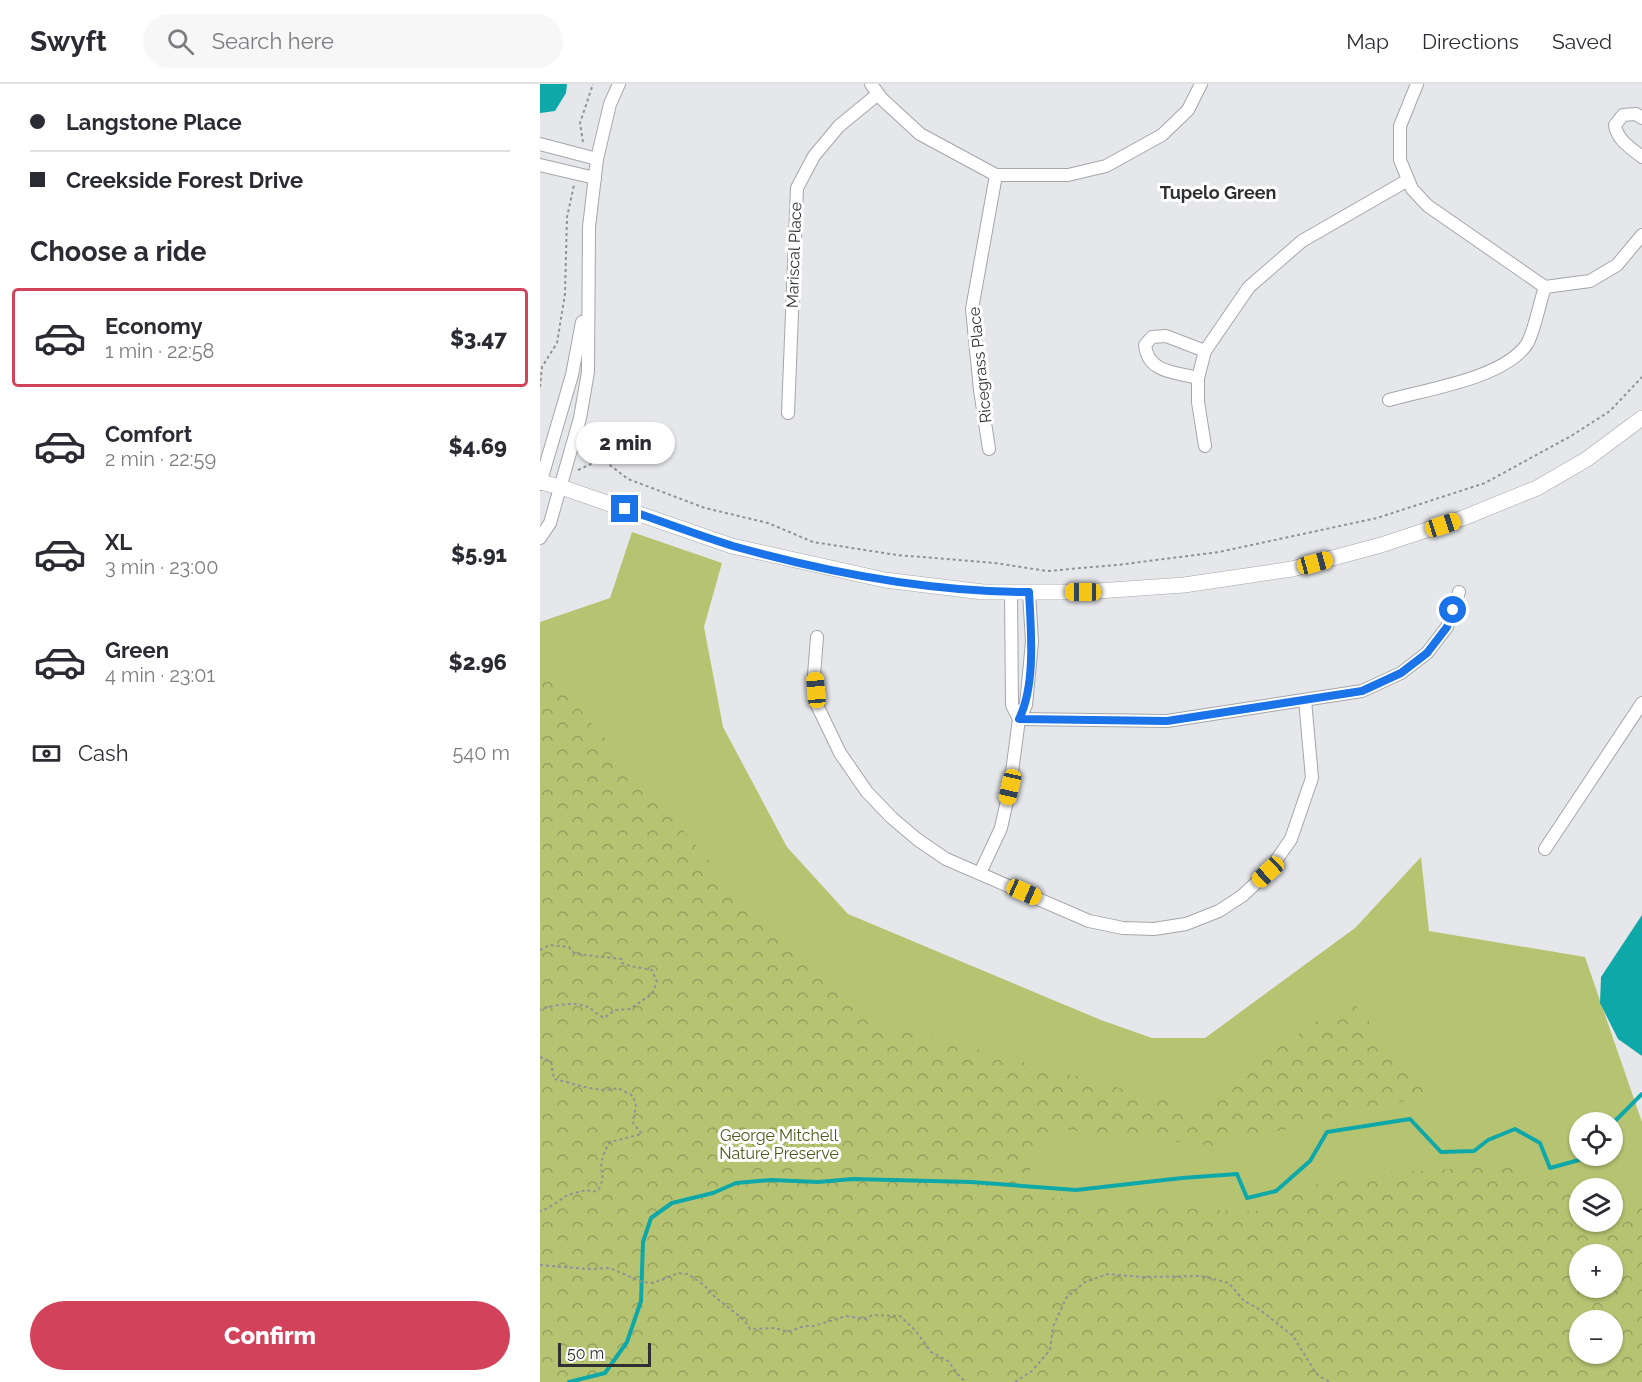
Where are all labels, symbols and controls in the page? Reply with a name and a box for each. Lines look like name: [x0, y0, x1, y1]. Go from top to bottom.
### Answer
search box: [143, 14, 563, 68]
text: Swyft: [30, 25, 107, 58]
icon: search: [164, 25, 197, 58]
text: Search here: [212, 28, 334, 54]
text: Map: [1346, 29, 1389, 54]
text: Directions: [1422, 29, 1519, 54]
text: Saved: [1552, 29, 1612, 54]
text: Langstone Place: [66, 109, 242, 135]
text: Creekside Forest Drive: [66, 167, 303, 193]
district label: Tupelo Green: [1160, 182, 1276, 203]
street label: Mariscal Place: [783, 202, 805, 308]
text: Choose a ride: [30, 236, 206, 267]
street label: Ricegrass Place: [964, 306, 996, 424]
icon: car: [33, 311, 87, 365]
text: Economy: [105, 313, 203, 339]
text: $3.47: [450, 325, 507, 351]
text: 1 min · 22:58: [105, 339, 214, 363]
icon: car: [33, 419, 87, 473]
text: Comfort: [105, 421, 192, 447]
callout: 2 min: [576, 422, 674, 464]
text: 2 min: [599, 431, 652, 455]
text: $4.69: [449, 433, 507, 459]
text: 2 min · 22:59: [105, 447, 216, 471]
route end: [611, 495, 638, 522]
car: [1423, 511, 1463, 539]
icon: car: [33, 527, 87, 581]
text: XL: [105, 529, 132, 555]
text: $5.91: [451, 541, 507, 567]
car: [1295, 550, 1335, 576]
text: 3 min · 23:00: [105, 555, 219, 579]
car: [1065, 583, 1101, 601]
route start: [1439, 596, 1466, 623]
icon: car: [33, 635, 87, 689]
text: Green: [105, 637, 169, 663]
text: $2.96: [449, 649, 507, 675]
text: 4 min · 23:01: [105, 663, 215, 687]
car: [805, 671, 827, 709]
icon: cash: [30, 737, 63, 770]
text: Cash: [78, 740, 129, 766]
text: 540 m: [452, 741, 510, 765]
car: [997, 767, 1023, 807]
car: [1249, 853, 1287, 891]
car: [1004, 876, 1044, 908]
map controls: [1569, 1112, 1623, 1364]
button: locate: [1569, 1112, 1623, 1166]
park label: George Mitchell Nature Preserve: [719, 1126, 839, 1163]
button: layers: [1569, 1178, 1623, 1232]
button: +: [1569, 1244, 1623, 1298]
button: Confirm: [30, 1301, 510, 1370]
button: −: [1569, 1310, 1623, 1364]
scale bar: [558, 1340, 651, 1368]
text: 50 m: [567, 1344, 604, 1363]

